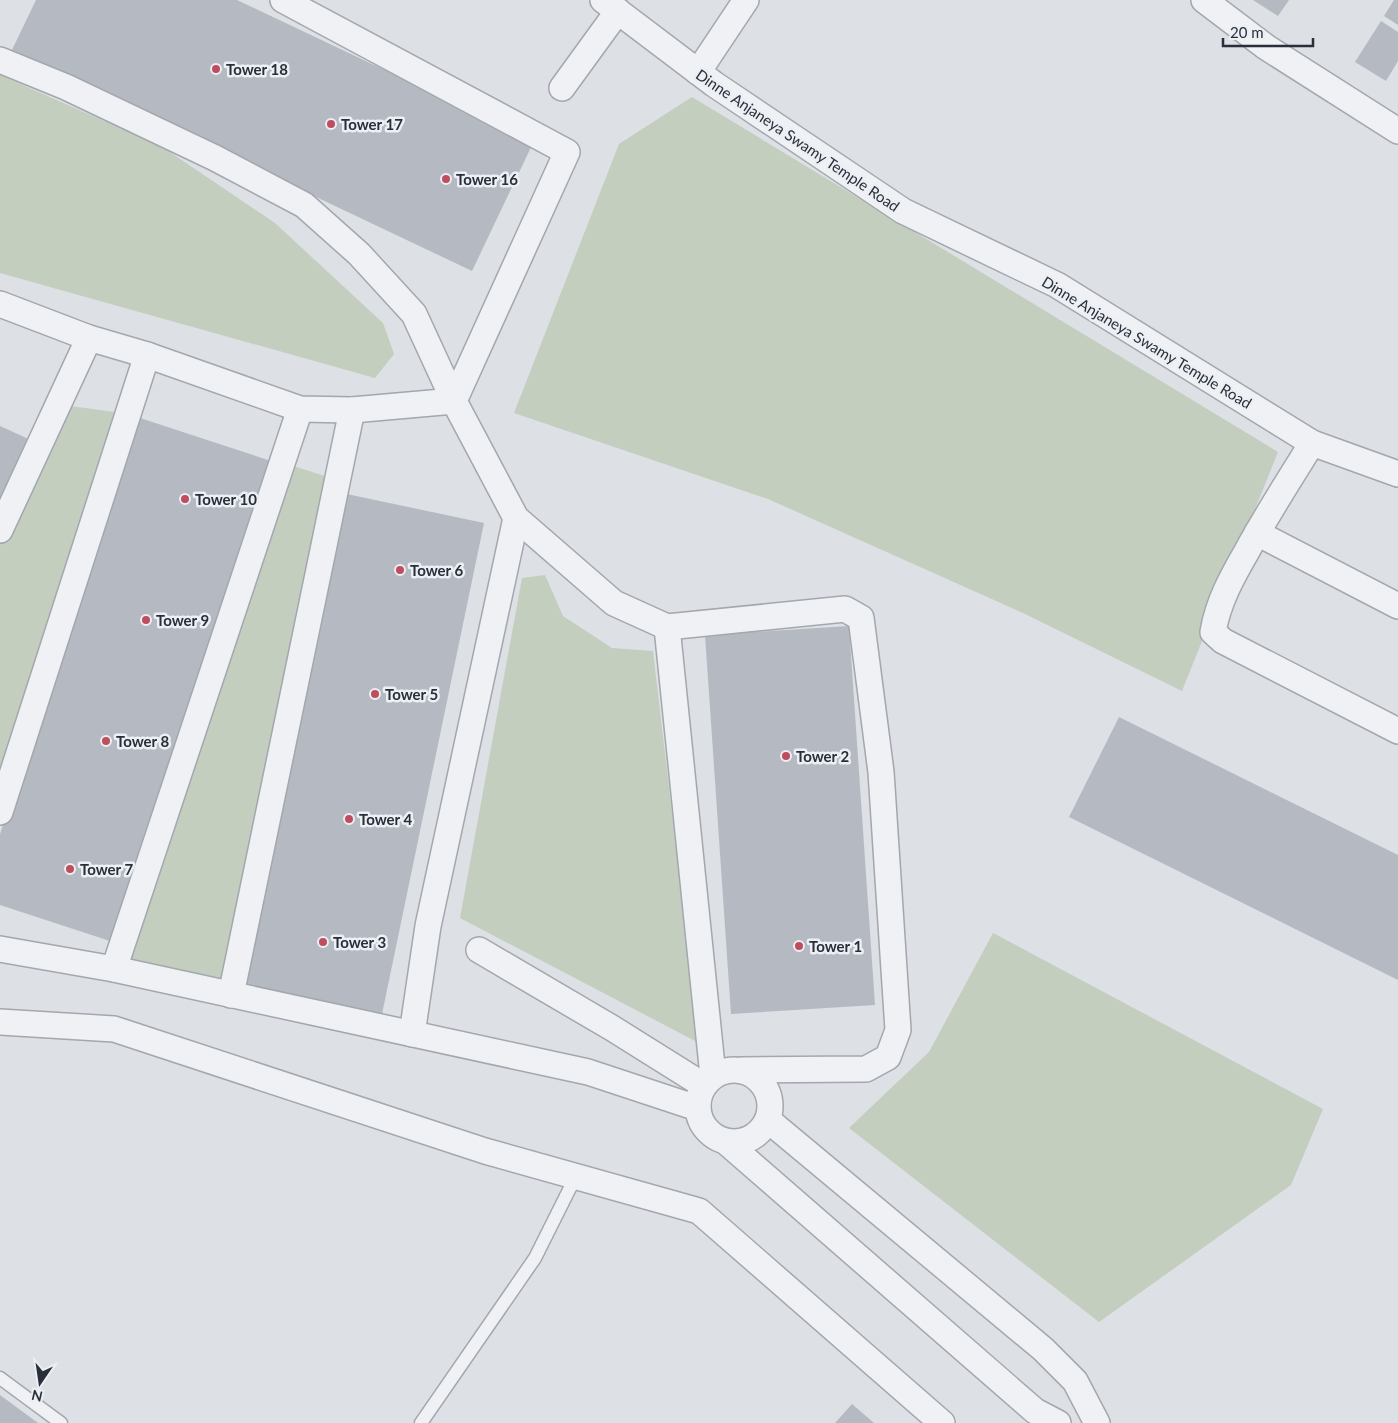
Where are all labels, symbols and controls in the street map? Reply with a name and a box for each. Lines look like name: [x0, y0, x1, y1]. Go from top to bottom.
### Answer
scale bar: [1223, 15, 1313, 47]
text: 20 m: [1230, 23, 1264, 41]
place label: Tower 18: [226, 60, 288, 78]
marker: Tower 18: [210, 63, 222, 75]
street label: Dinne Anjaneya Swamy Temple Road: [693, 65, 903, 215]
place label: Tower 17: [341, 115, 403, 133]
marker: Tower 17: [325, 118, 337, 130]
place label: Tower 16: [456, 170, 518, 188]
marker: Tower 16: [440, 173, 452, 185]
street label: Dinne Anjaneya Swamy Temple Road: [1039, 272, 1255, 412]
place label: Tower 10: [195, 490, 257, 508]
marker: Tower 10: [179, 493, 191, 505]
place label: Tower 6: [410, 561, 464, 579]
marker: Tower 6: [394, 564, 406, 576]
place label: Tower 9: [156, 611, 209, 629]
marker: Tower 9: [140, 614, 152, 626]
place label: Tower 5: [385, 685, 438, 703]
marker: Tower 5: [369, 688, 381, 700]
place label: Tower 8: [116, 732, 170, 750]
marker: Tower 8: [100, 735, 112, 747]
place label: Tower 2: [796, 747, 850, 765]
marker: Tower 2: [780, 750, 792, 762]
place label: Tower 4: [359, 810, 413, 828]
marker: Tower 4: [343, 813, 355, 825]
place label: Tower 7: [80, 860, 134, 878]
marker: Tower 7: [64, 863, 76, 875]
place label: Tower 3: [333, 933, 386, 951]
marker: Tower 3: [317, 936, 329, 948]
place label: Tower 1: [809, 937, 862, 955]
marker: Tower 1: [793, 940, 805, 952]
north arrow: [15, 1358, 65, 1408]
text: N: [30, 1387, 44, 1406]

